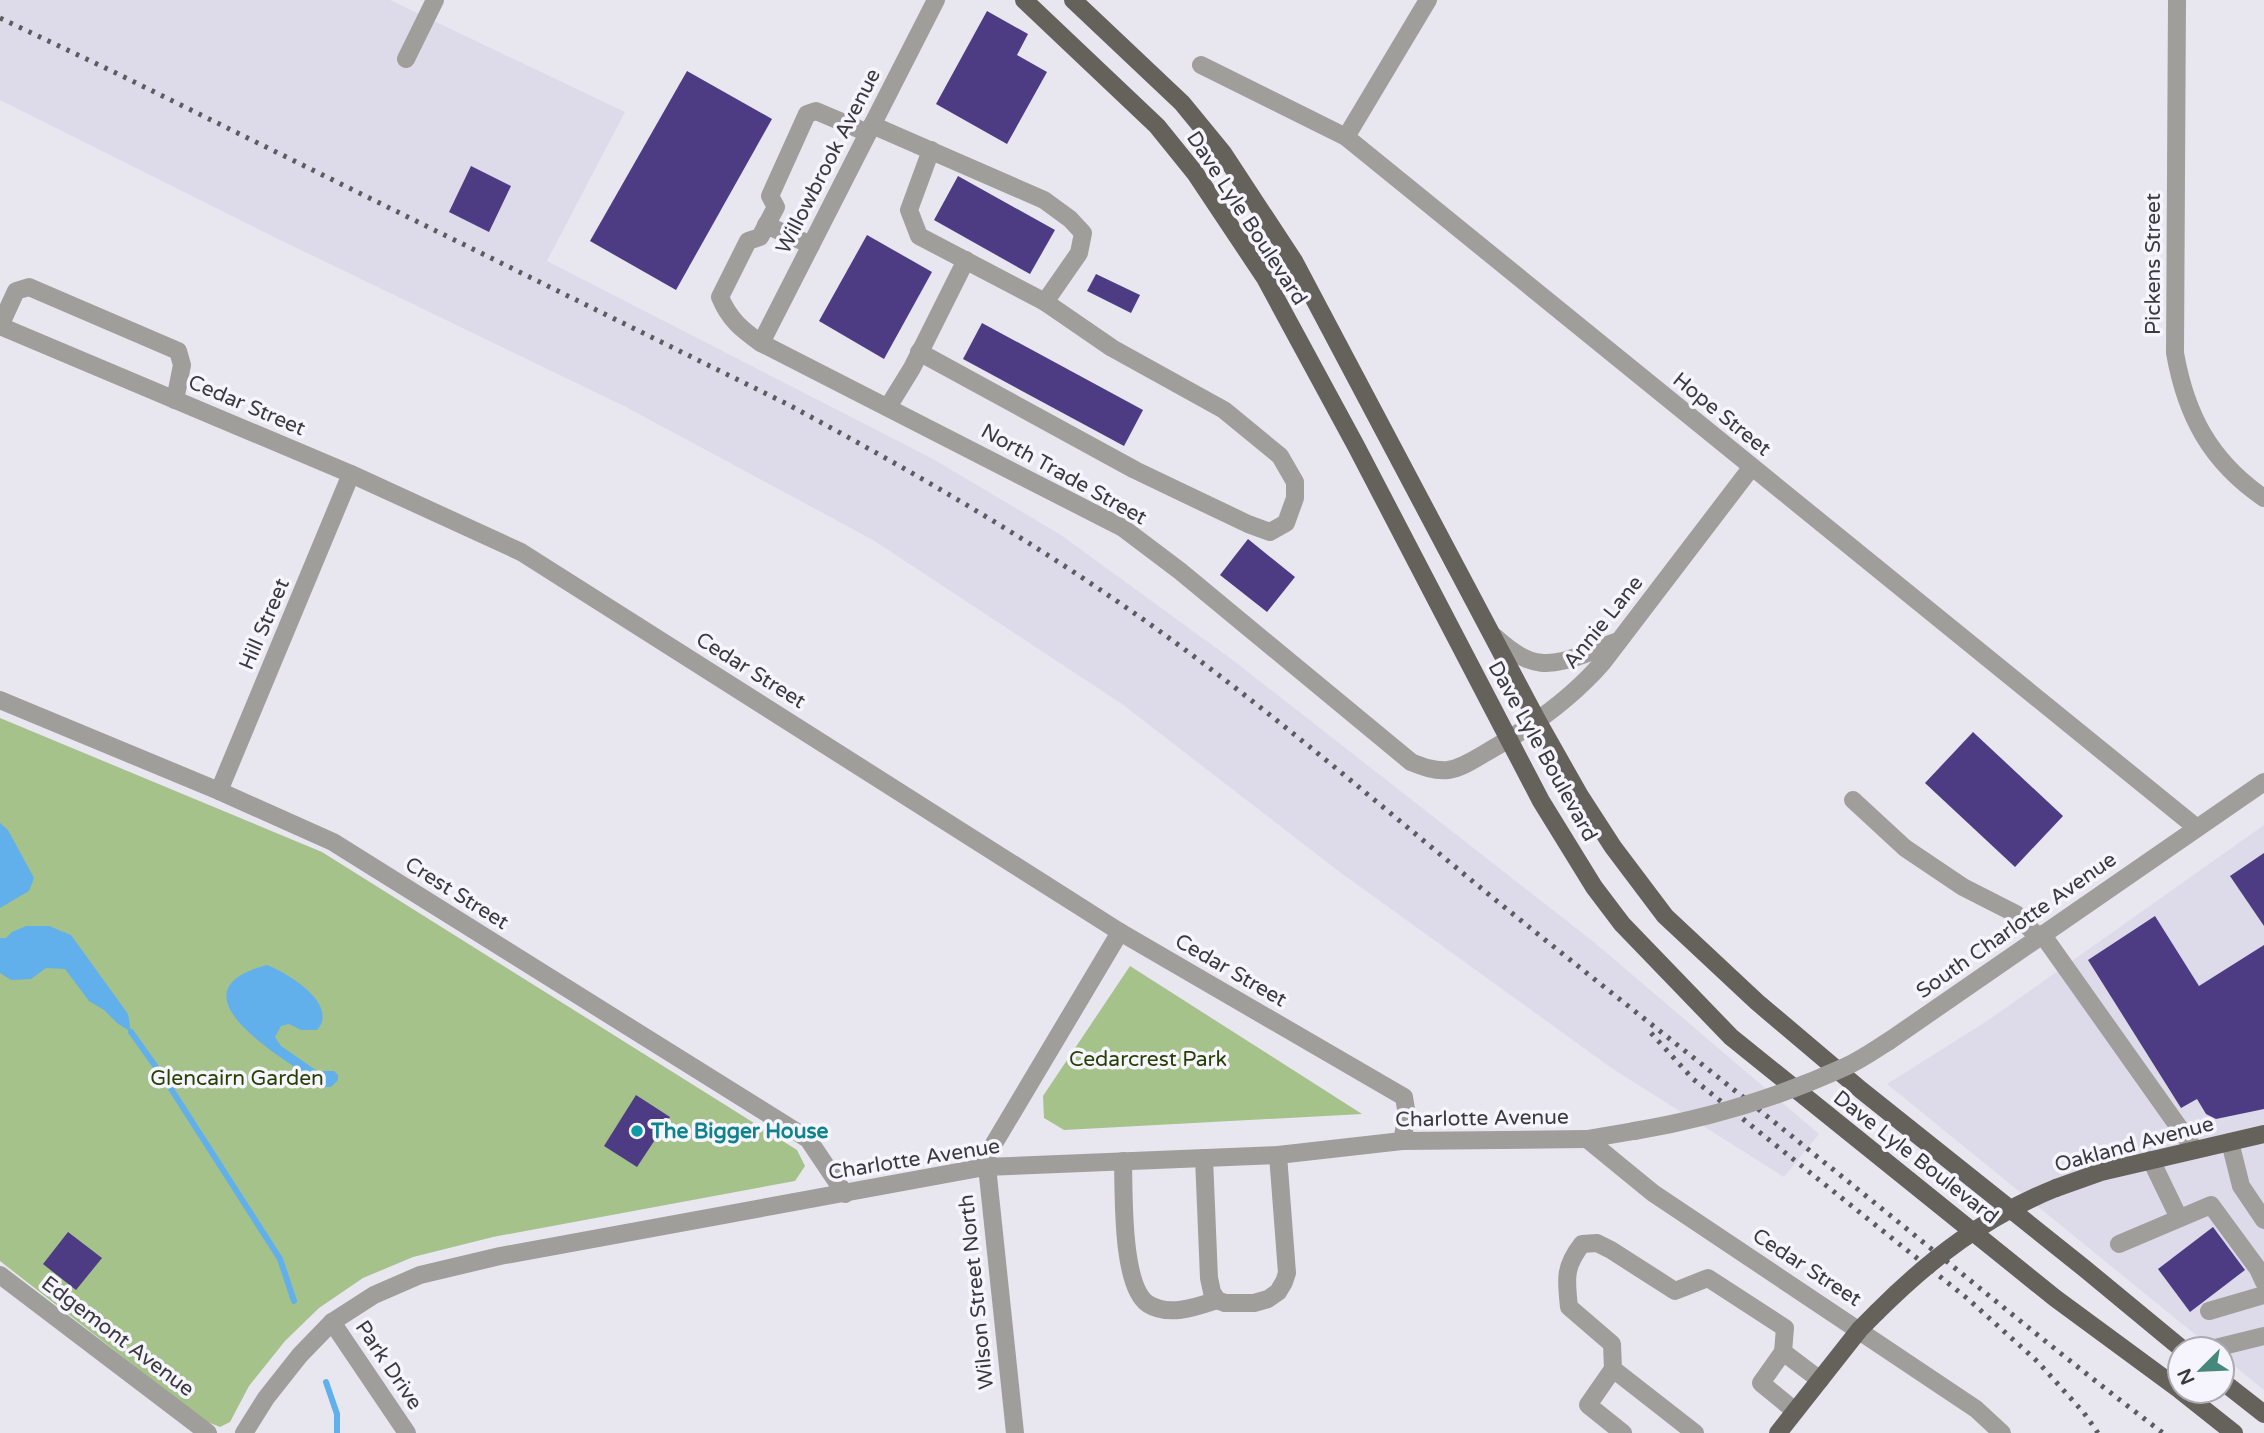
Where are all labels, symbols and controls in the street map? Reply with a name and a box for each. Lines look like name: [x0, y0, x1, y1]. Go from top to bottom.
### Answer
street label: Willowbrook Avenue: [771, 64, 886, 258]
street label: Dave Lyle Boulevard: [1181, 127, 1312, 310]
street label: Pickens Street: [2141, 193, 2166, 335]
street label: Hope Street: [1668, 367, 1776, 462]
street label: Cedar Street: [185, 370, 309, 441]
street label: North Trade Street: [977, 419, 1151, 530]
street label: Annie Lane: [1558, 571, 1649, 674]
street label: Hill Street: [234, 575, 295, 674]
street label: Cedar Street: [691, 627, 810, 714]
street label: Dave Lyle Boulevard: [1483, 657, 1603, 846]
street label: South Charlotte Avenue: [1912, 847, 2121, 1004]
street label: Crest Street: [400, 852, 513, 935]
street label: Cedar Street: [1170, 928, 1291, 1012]
park label: Cedarcrest Park: [1069, 1047, 1227, 1072]
park label: Glencairn Garden: [150, 1066, 324, 1091]
street label: Dave Lyle Boulevard: [1828, 1085, 2003, 1230]
street label: Charlotte Avenue: [1395, 1104, 1569, 1133]
street label: Oakland Avenue: [2052, 1111, 2217, 1178]
place label: The Bigger House: [650, 1119, 829, 1144]
marker: The Bigger House: [629, 1123, 645, 1139]
street label: Charlotte Avenue: [826, 1134, 1002, 1185]
street label: Wilson Street North: [954, 1193, 999, 1391]
street label: Cedar Street: [1748, 1223, 1866, 1312]
street label: Edgemont Avenue: [36, 1271, 199, 1402]
street label: Park Drive: [350, 1316, 428, 1415]
north arrow: [2166, 1335, 2236, 1405]
text: N: [2173, 1365, 2200, 1388]

